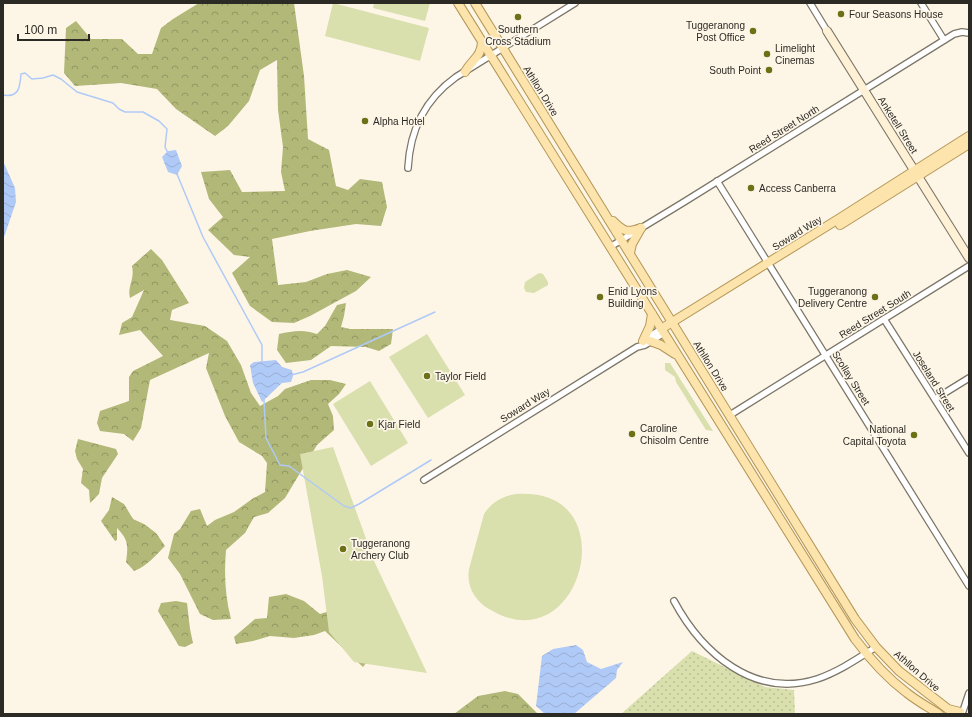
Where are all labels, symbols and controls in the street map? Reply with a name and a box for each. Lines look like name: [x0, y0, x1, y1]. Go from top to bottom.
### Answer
marker: Four Seasons House: [836, 9, 846, 19]
place label: Four Seasons House: [849, 9, 943, 20]
marker: Southern Cross Stadium: [513, 12, 523, 22]
scale bar: [18, 16, 89, 42]
place label: Tuggeranong Post Office: [686, 20, 745, 43]
text: 100 m: [24, 23, 57, 37]
place label: Southern Cross Stadium: [485, 24, 551, 47]
marker: Tuggeranong Post Office: [748, 26, 758, 36]
place label: Limelight Cinemas: [775, 43, 815, 66]
marker: Limelight Cinemas: [762, 49, 772, 59]
street label: Athllon Drive: [521, 64, 561, 118]
place label: South Point: [709, 65, 761, 76]
marker: South Point: [764, 65, 774, 75]
street label: Anketell Street: [876, 95, 920, 156]
street label: Reed Street North: [747, 103, 821, 155]
marker: Alpha Hotel: [360, 116, 370, 126]
place label: Alpha Hotel: [373, 116, 425, 127]
marker: Access Canberra: [746, 183, 756, 193]
place label: Access Canberra: [759, 183, 836, 194]
street label: Soward Way: [770, 213, 824, 253]
place label: Enid Lyons Building: [608, 286, 657, 309]
place label: Tuggeranong Delivery Centre: [798, 286, 867, 309]
street label: Reed Street South: [837, 288, 913, 340]
marker: Enid Lyons Building: [595, 292, 605, 302]
marker: Tuggeranong Delivery Centre: [870, 292, 880, 302]
street label: Athllon Drive: [691, 339, 731, 393]
street label: Scollay Street: [830, 349, 872, 407]
street label: Joseland Street: [911, 349, 957, 414]
marker: Taylor Field: [422, 371, 432, 381]
place label: Taylor Field: [435, 371, 486, 382]
street label: Soward Way: [498, 385, 552, 425]
marker: Kjar Field: [365, 419, 375, 429]
place label: Kjar Field: [378, 419, 420, 430]
place label: Caroline Chisolm Centre: [640, 423, 709, 446]
place label: National Capital Toyota: [843, 424, 906, 447]
marker: Caroline Chisolm Centre: [627, 429, 637, 439]
marker: National Capital Toyota: [909, 430, 919, 440]
place label: Tuggeranong Archery Club: [351, 538, 410, 561]
marker: Tuggeranong Archery Club: [338, 544, 348, 554]
street label: Athllon Drive: [892, 648, 942, 694]

